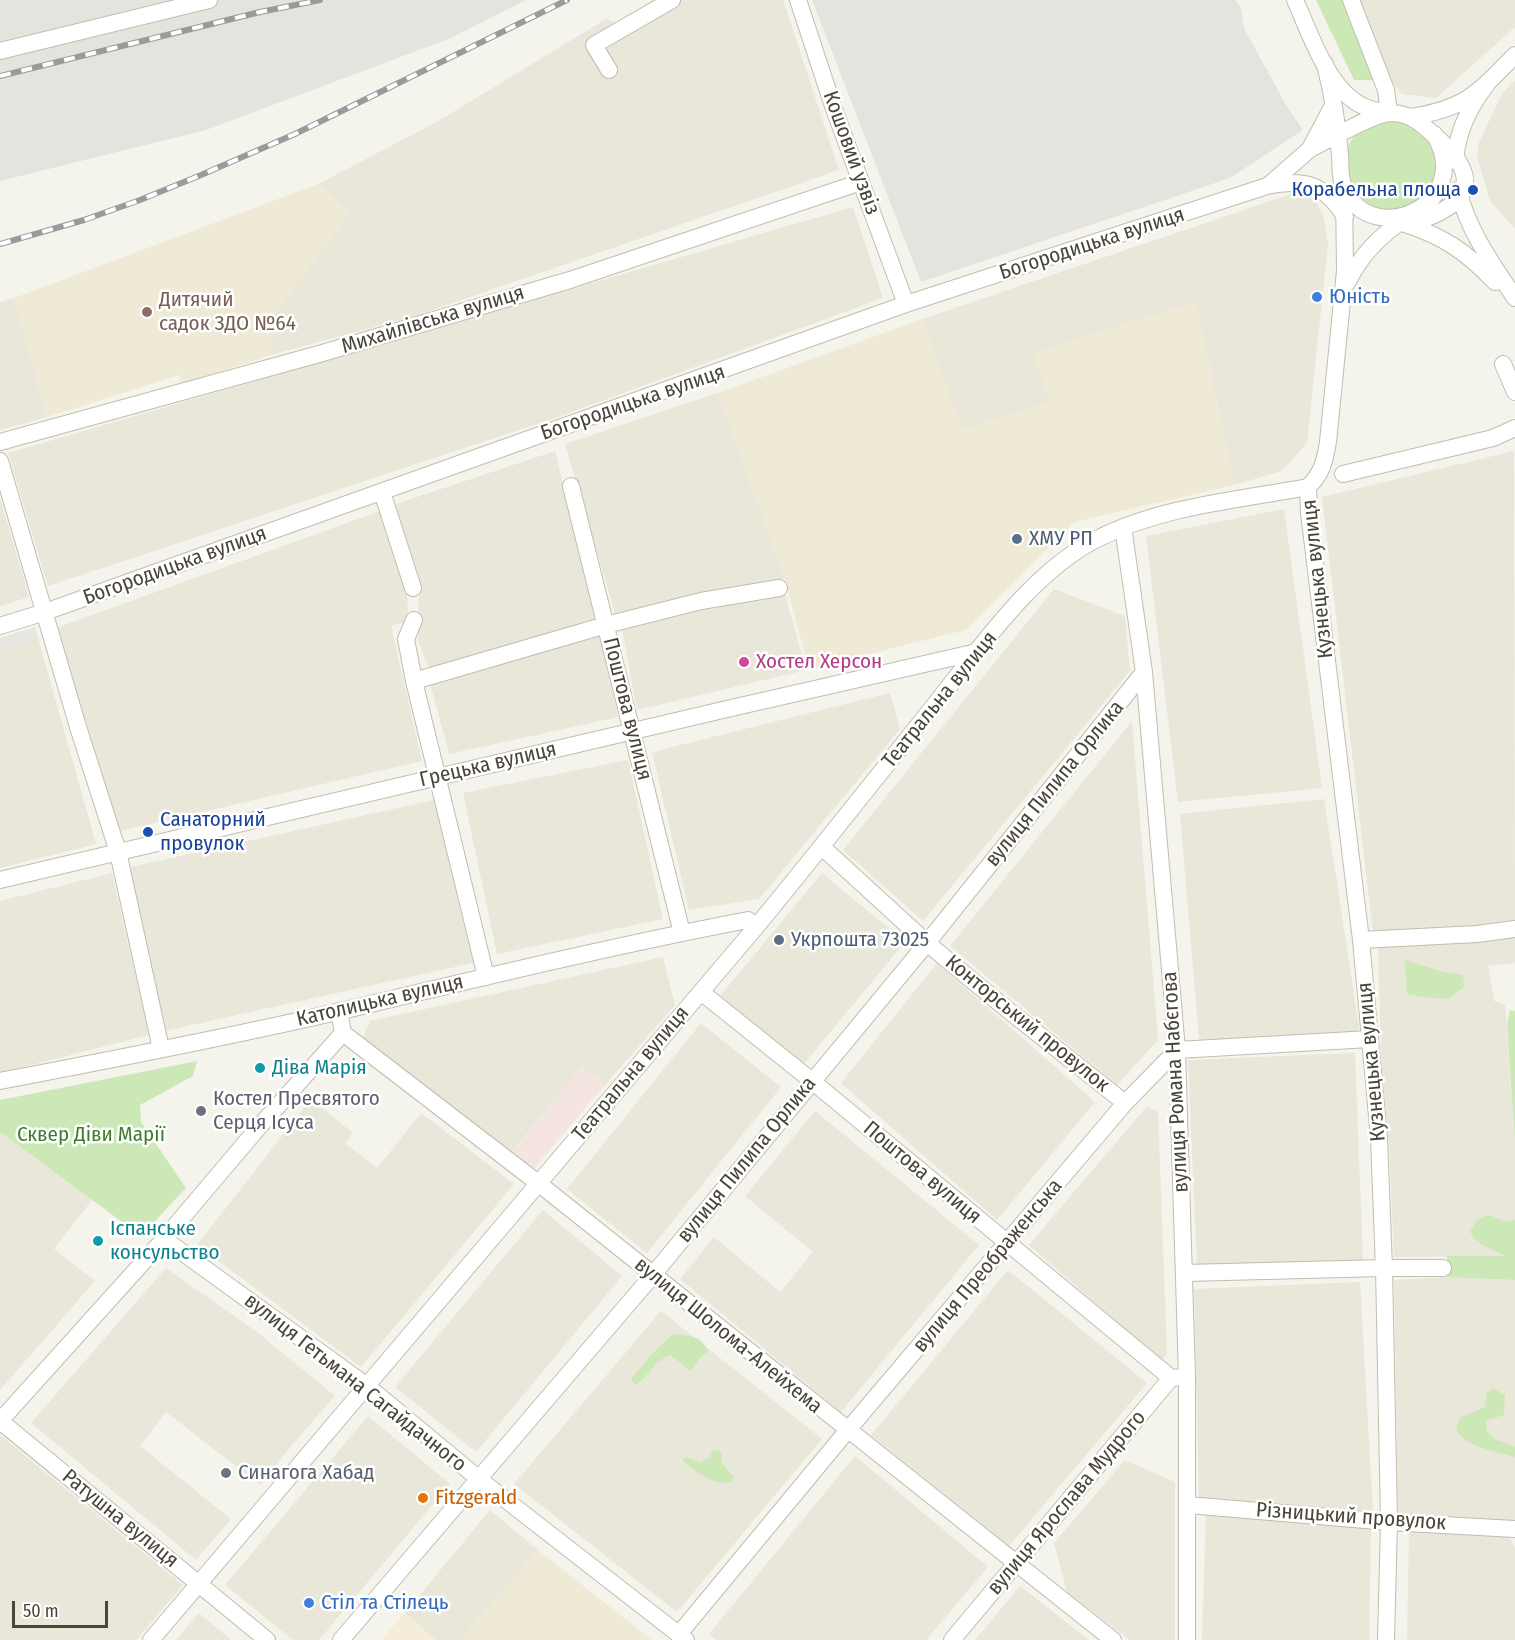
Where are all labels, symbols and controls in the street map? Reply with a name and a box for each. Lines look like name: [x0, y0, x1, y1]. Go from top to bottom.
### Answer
street label: Кошовий узвіз: [817, 88, 885, 218]
place label: Корабельна площа: [1291, 177, 1461, 203]
marker: Корабельна площа: [1466, 183, 1480, 197]
street label: Богородицька вулиця: [996, 202, 1188, 286]
street label: Михайлівська вулиця: [339, 280, 527, 360]
place label: Юність: [1329, 284, 1390, 310]
place label: Дитячий садок ЗДО №64: [159, 287, 296, 337]
marker: Юність: [1310, 290, 1324, 304]
marker: Дитячий садок ЗДО №64: [140, 305, 154, 319]
street label: Богородицька вулиця: [538, 360, 728, 446]
street label: Кузнецька вулиця: [1297, 498, 1339, 660]
street label: Богородицька вулиця: [80, 521, 270, 611]
place label: ХМУ РП: [1029, 526, 1093, 552]
marker: ХМУ РП: [1010, 532, 1024, 546]
street label: Театральна вулиця: [877, 627, 1003, 773]
street label: Поштова вулиця: [597, 635, 657, 783]
place label: Хостел Херсон: [756, 649, 882, 675]
marker: Хостел Херсон: [737, 655, 751, 669]
street label: вулиця Пилипа Орлика: [980, 696, 1130, 872]
street label: Грецька вулиця: [417, 737, 559, 793]
place label: Санаторний провулок: [160, 807, 266, 857]
marker: Санаторний провулок: [141, 825, 155, 839]
place label: Укрпошта 73025: [791, 927, 929, 953]
marker: Укрпошта 73025: [772, 933, 786, 947]
street label: Конторський провулок: [940, 950, 1114, 1098]
street label: Католицька вулиця: [294, 970, 466, 1032]
street label: вулиця Романа Набєгова: [1158, 971, 1194, 1193]
street label: Кузнецька вулиця: [1352, 981, 1392, 1143]
street label: Театральна вулиця: [567, 1001, 695, 1147]
place label: Діва Марія: [272, 1055, 367, 1081]
marker: Діва Марія: [253, 1061, 267, 1075]
street label: вулиця Пилипа Орлика: [672, 1072, 822, 1248]
place label: Костел Пресвятого Серця Ісуса: [213, 1086, 380, 1136]
marker: Костел Пресвятого Серця Ісуса: [194, 1104, 208, 1118]
street label: Поштова вулиця: [858, 1116, 986, 1230]
park label: Сквер Діви Марії: [17, 1122, 165, 1148]
street label: вулиця Преображенська: [908, 1174, 1068, 1358]
place label: Іспанське консульство: [110, 1216, 220, 1266]
marker: Іспанське консульство: [91, 1234, 105, 1248]
street label: вулиця Шолома-Алейхема: [629, 1253, 827, 1419]
street label: вулиця Гетьмана Сагайдачного: [239, 1288, 471, 1478]
street label: вулиця Ярослава Мудрого: [983, 1406, 1151, 1600]
place label: Синагога Хабад: [238, 1460, 374, 1486]
street label: Ратушна вулиця: [57, 1464, 183, 1574]
marker: Синагога Хабад: [219, 1466, 233, 1480]
place label: Fitzgerald: [435, 1485, 517, 1511]
marker: Fitzgerald: [416, 1491, 430, 1505]
street label: Різницький провулок: [1255, 1498, 1447, 1536]
scale bar: [15, 1589, 111, 1627]
place label: Стіл та Стілець: [321, 1590, 449, 1616]
marker: Стіл та Стілець: [302, 1596, 316, 1610]
text: 50 m: [23, 1600, 59, 1622]

